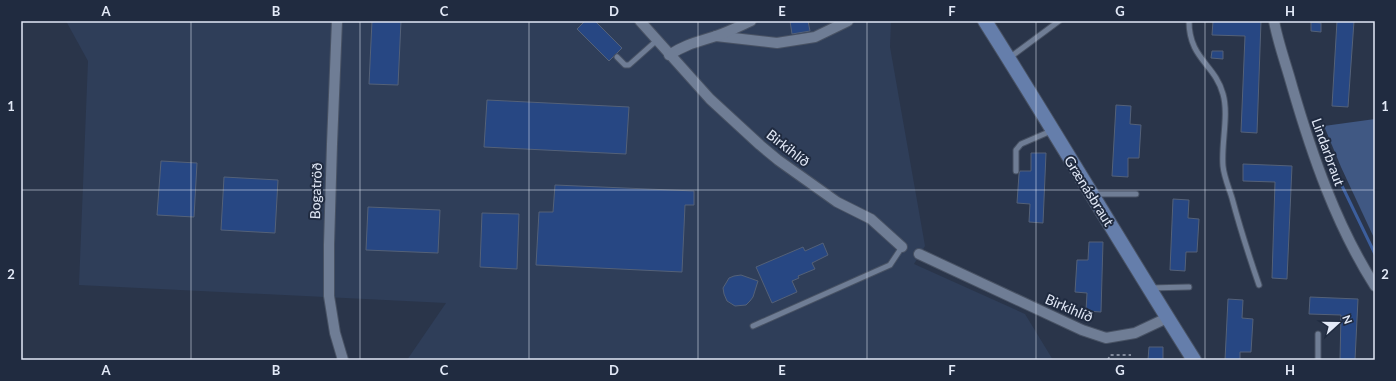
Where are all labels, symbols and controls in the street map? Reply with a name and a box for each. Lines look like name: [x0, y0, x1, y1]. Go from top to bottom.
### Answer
text: A: [100, 3, 111, 19]
text: B: [272, 3, 281, 19]
text: C: [440, 3, 449, 19]
text: D: [609, 3, 619, 19]
text: E: [778, 3, 786, 19]
text: F: [948, 3, 956, 19]
text: G: [1115, 3, 1125, 19]
text: H: [1285, 3, 1295, 19]
text: 1: [7, 98, 15, 114]
text: 1: [1381, 98, 1389, 114]
street label: Lindarbraut: [1308, 116, 1349, 188]
street label: Birkihlíð: [763, 125, 813, 170]
street label: Grænásbraut: [1061, 152, 1118, 229]
street label: Bogatröð: [306, 162, 325, 220]
text: 2: [7, 266, 15, 282]
text: 2: [1381, 266, 1389, 282]
street label: Birkihlíð: [1043, 290, 1096, 325]
north arrow: [1318, 303, 1358, 343]
text: N: [1340, 313, 1355, 326]
text: A: [100, 362, 111, 378]
text: B: [272, 362, 281, 378]
text: C: [440, 362, 449, 378]
text: D: [609, 362, 619, 378]
text: E: [778, 362, 786, 378]
text: F: [948, 362, 956, 378]
text: G: [1115, 362, 1125, 378]
text: H: [1285, 362, 1295, 378]

